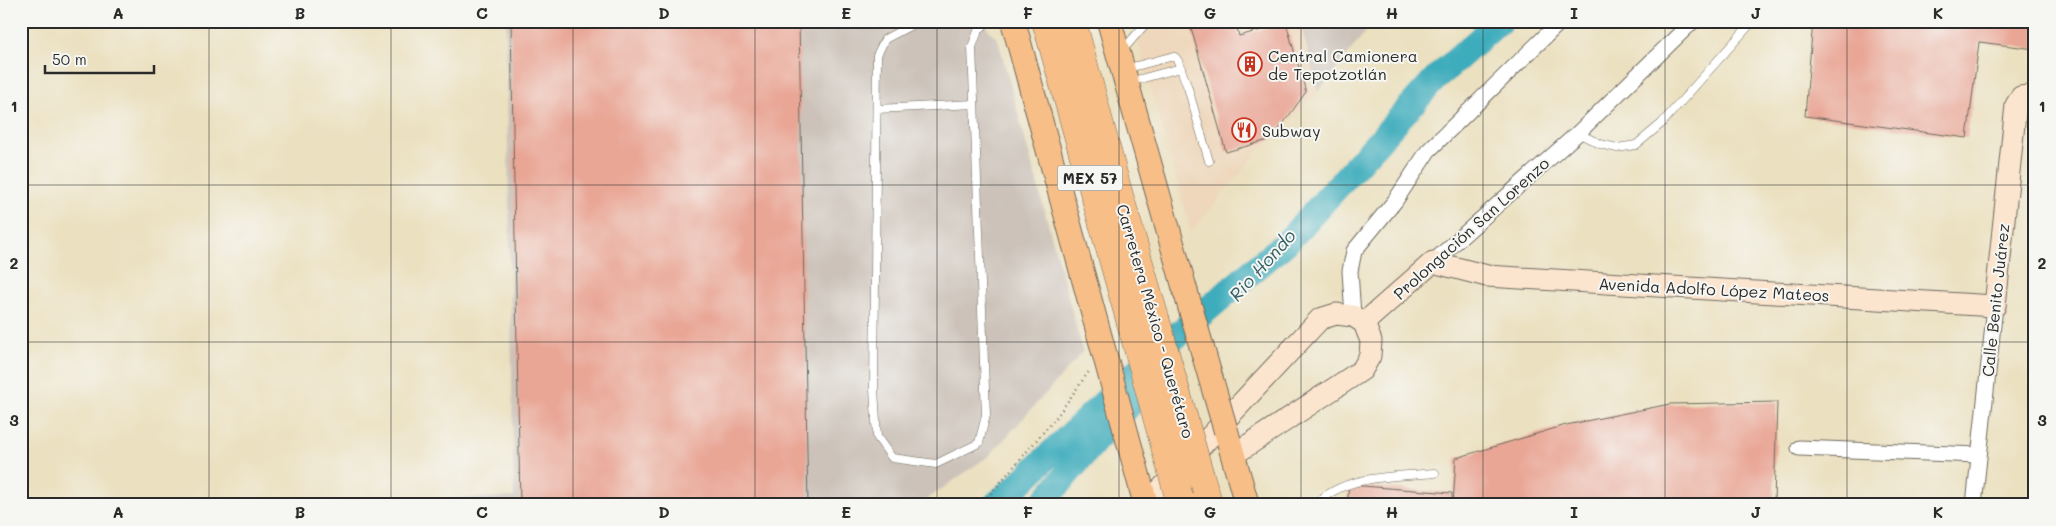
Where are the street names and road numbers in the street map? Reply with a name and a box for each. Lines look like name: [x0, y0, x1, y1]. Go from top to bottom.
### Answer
street label: Prolongación San Lorenzo: [1389, 152, 1553, 304]
road number: MEX 57: [1058, 166, 1122, 190]
street label: Carretera México - Querétaro: [1112, 201, 1200, 441]
street label: Calle Benito Juárez: [1977, 222, 2014, 378]
street label: Avenida Adolfo López Mateos: [1598, 272, 1830, 306]

